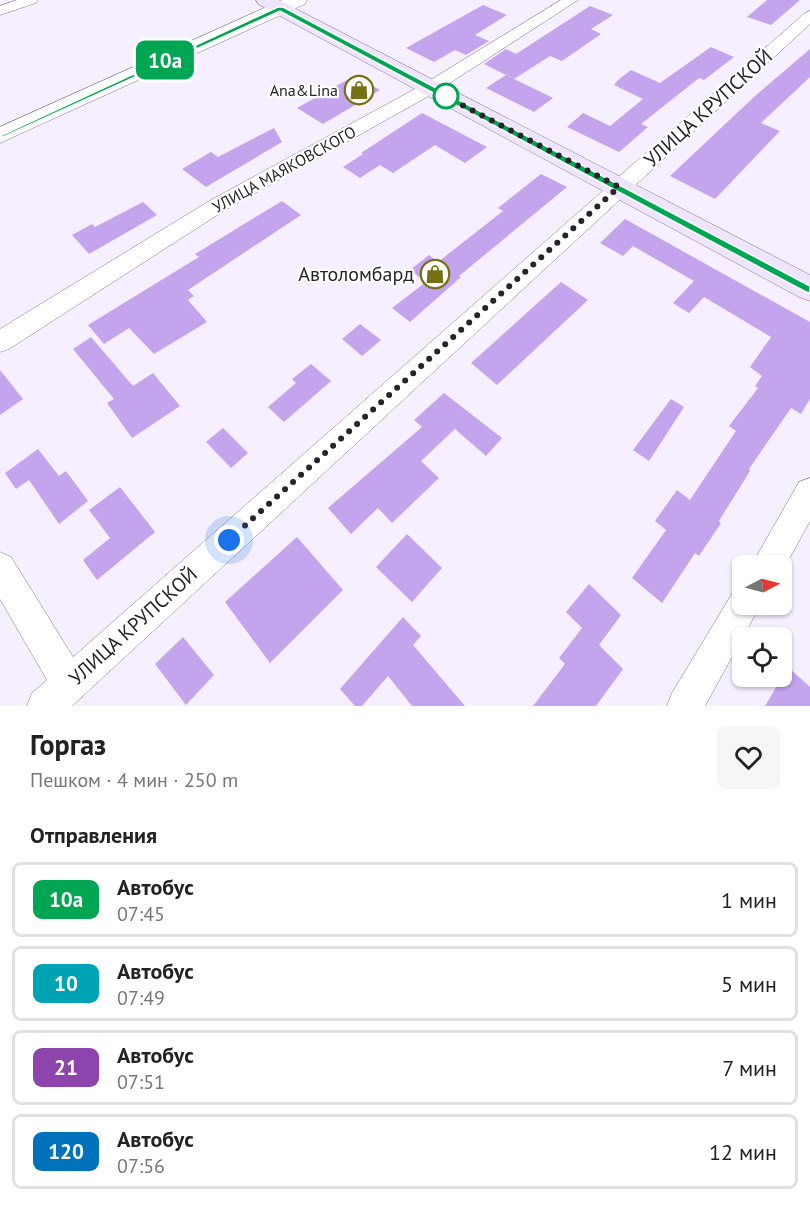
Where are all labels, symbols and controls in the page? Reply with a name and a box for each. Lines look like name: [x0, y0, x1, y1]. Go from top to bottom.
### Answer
line badge: 10а: [130, 40, 200, 80]
street label: УЛИЦА КРУПСКОЙ: [638, 43, 778, 173]
text: 10а: [148, 47, 182, 74]
shop icon: Ana&Lina: [343, 74, 375, 106]
place label: Ana&Lina: [270, 80, 338, 100]
unlabelled marker: [433, 83, 459, 109]
street label: УЛИЦА МАЯКОВСКОГО: [209, 121, 359, 217]
shop icon: Автоломбард: [419, 258, 451, 290]
place label: Автоломбард: [298, 261, 414, 287]
your location: [214, 525, 244, 555]
north arrow: [732, 555, 792, 615]
map controls: [732, 555, 792, 687]
street label: УЛИЦА КРУПСКОЙ: [63, 561, 203, 691]
button: locate: [732, 627, 792, 687]
text: Горгаз: [30, 726, 106, 763]
button: heart: [717, 726, 780, 789]
text: Пешком · 4 мин · 250 m: [30, 767, 238, 793]
text: Отправления: [30, 821, 157, 849]
text: Автобус: [117, 873, 194, 901]
text: 10а: [49, 886, 83, 913]
text: 1 мин: [721, 886, 777, 914]
text: 07:45: [117, 901, 165, 927]
text: Автобус: [117, 957, 194, 985]
text: 10: [54, 970, 78, 997]
text: 5 мин: [721, 970, 777, 998]
text: 07:49: [117, 985, 165, 1011]
text: Автобус: [117, 1041, 194, 1069]
text: 21: [54, 1054, 78, 1081]
text: 7 мин: [722, 1054, 777, 1082]
text: 07:51: [117, 1069, 165, 1095]
text: Автобус: [117, 1125, 194, 1153]
text: 120: [48, 1138, 84, 1165]
text: 12 мин: [709, 1138, 777, 1166]
text: 07:56: [117, 1153, 165, 1179]

